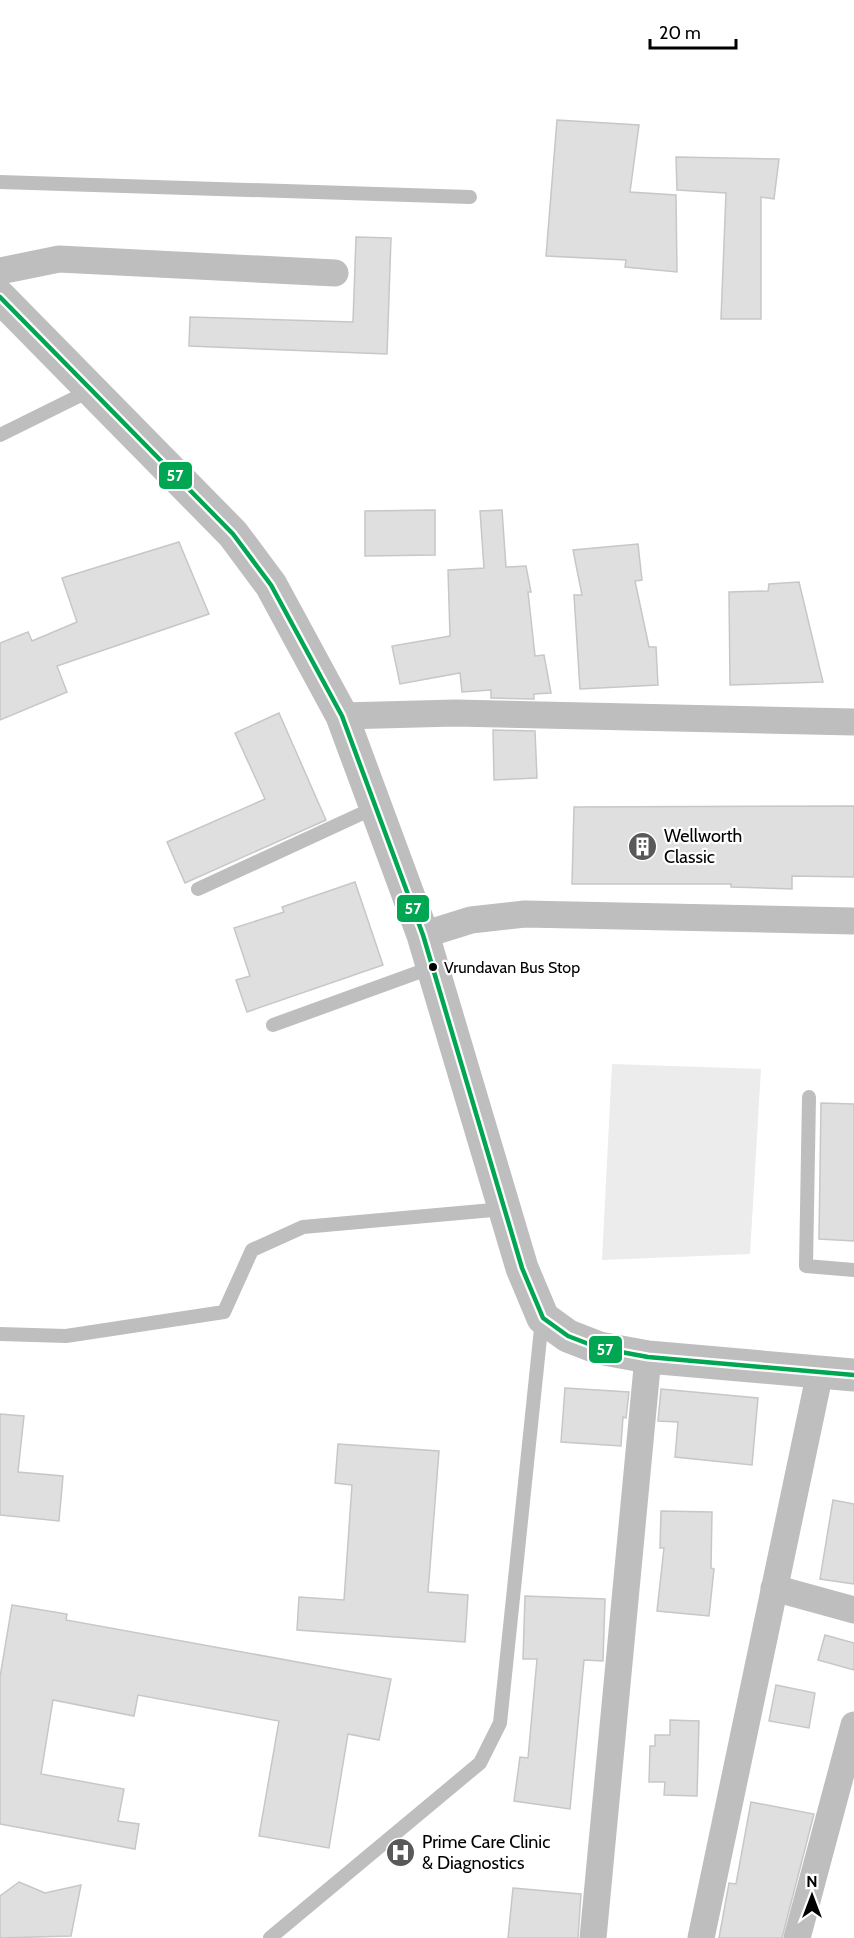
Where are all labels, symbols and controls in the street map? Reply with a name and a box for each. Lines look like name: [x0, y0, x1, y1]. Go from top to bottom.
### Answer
scale bar: [650, 12, 736, 50]
text: 20 m: [659, 22, 701, 44]
line badge: 57: [158, 461, 193, 490]
text: 57: [167, 466, 184, 485]
place label: Wellworth Classic: [664, 825, 742, 868]
building icon: Wellworth Classic: [627, 830, 659, 862]
line badge: 57: [396, 894, 430, 923]
text: 57: [405, 899, 422, 918]
place label: Vrundavan Bus Stop: [444, 958, 580, 977]
marker: Vrundavan Bus Stop: [427, 961, 439, 973]
line badge: 57: [588, 1335, 623, 1364]
text: 57: [597, 1340, 614, 1359]
place label: Prime Care Clinic & Diagnostics: [422, 1831, 550, 1874]
hospital icon: Prime Care Clinic & Diagnostics: [385, 1836, 417, 1868]
north arrow: [782, 1866, 842, 1926]
text: N: [806, 1872, 818, 1891]

